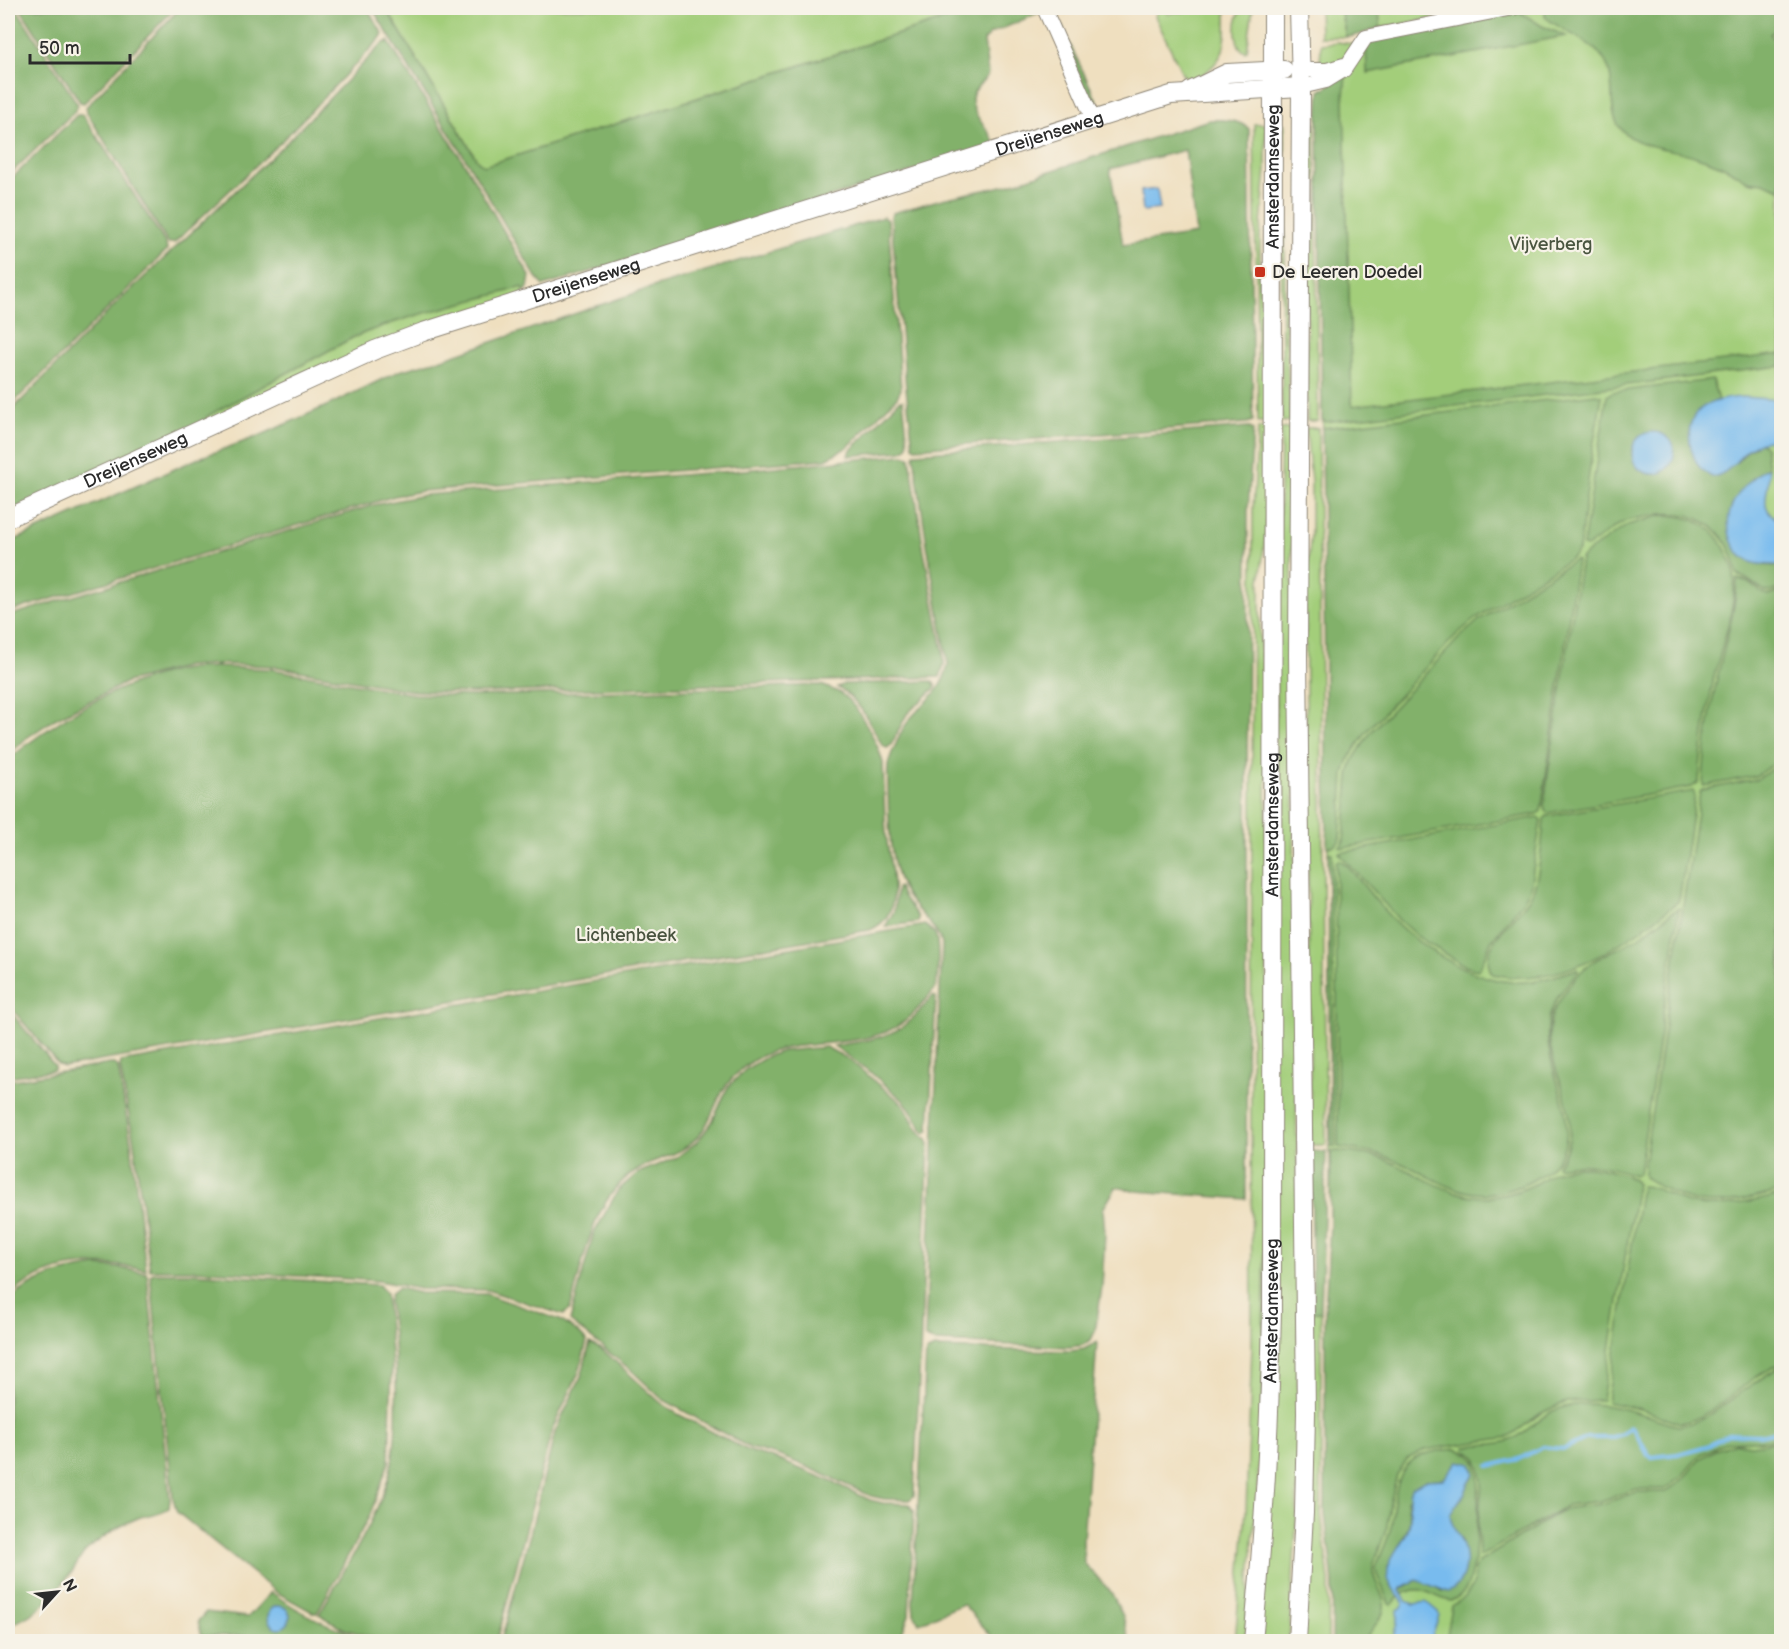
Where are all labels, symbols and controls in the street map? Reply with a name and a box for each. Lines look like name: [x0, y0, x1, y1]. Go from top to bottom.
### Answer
scale bar: [30, 27, 130, 65]
text: 50 m: [39, 38, 80, 59]
street label: Amsterdamseweg: [1263, 104, 1284, 249]
street label: Dreijenseweg: [993, 107, 1106, 161]
park label: Vijverberg: [1510, 234, 1592, 255]
street label: Dreijenseweg: [530, 254, 643, 308]
place label: De Leeren Doedel: [1272, 262, 1422, 283]
marker: De Leeren Doedel: [1253, 265, 1267, 279]
street label: Dreijenseweg: [80, 427, 191, 493]
street label: Amsterdamseweg: [1262, 752, 1283, 897]
park label: Lichtenbeek: [576, 925, 676, 946]
street label: Amsterdamseweg: [1260, 1238, 1283, 1383]
north arrow: [27, 1562, 87, 1622]
text: N: [58, 1576, 80, 1596]

